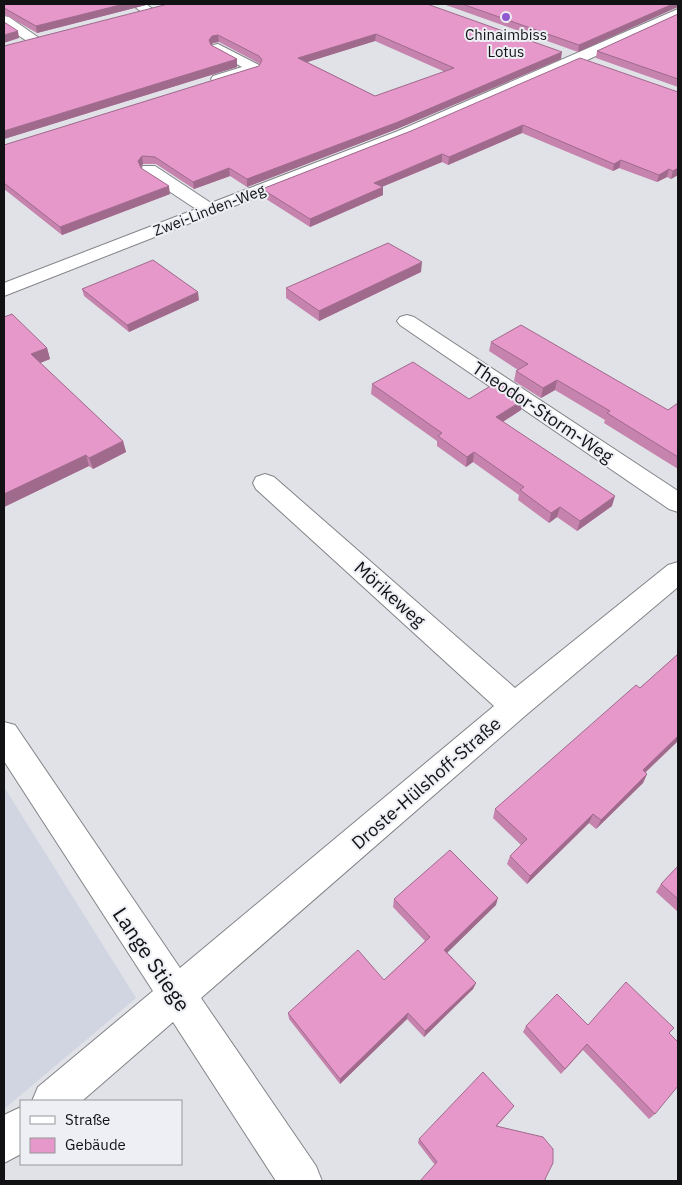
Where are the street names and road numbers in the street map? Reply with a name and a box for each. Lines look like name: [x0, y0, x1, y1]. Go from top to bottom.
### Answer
street label: Zwei-Linden-Weg: [150, 180, 268, 240]
street label: Theodor-Storm-Weg: [468, 356, 618, 468]
street label: Mörikeweg: [350, 556, 431, 632]
street label: Droste-Hülshoff-Straße: [347, 712, 505, 854]
street label: Lange Stiege: [107, 901, 197, 1017]

